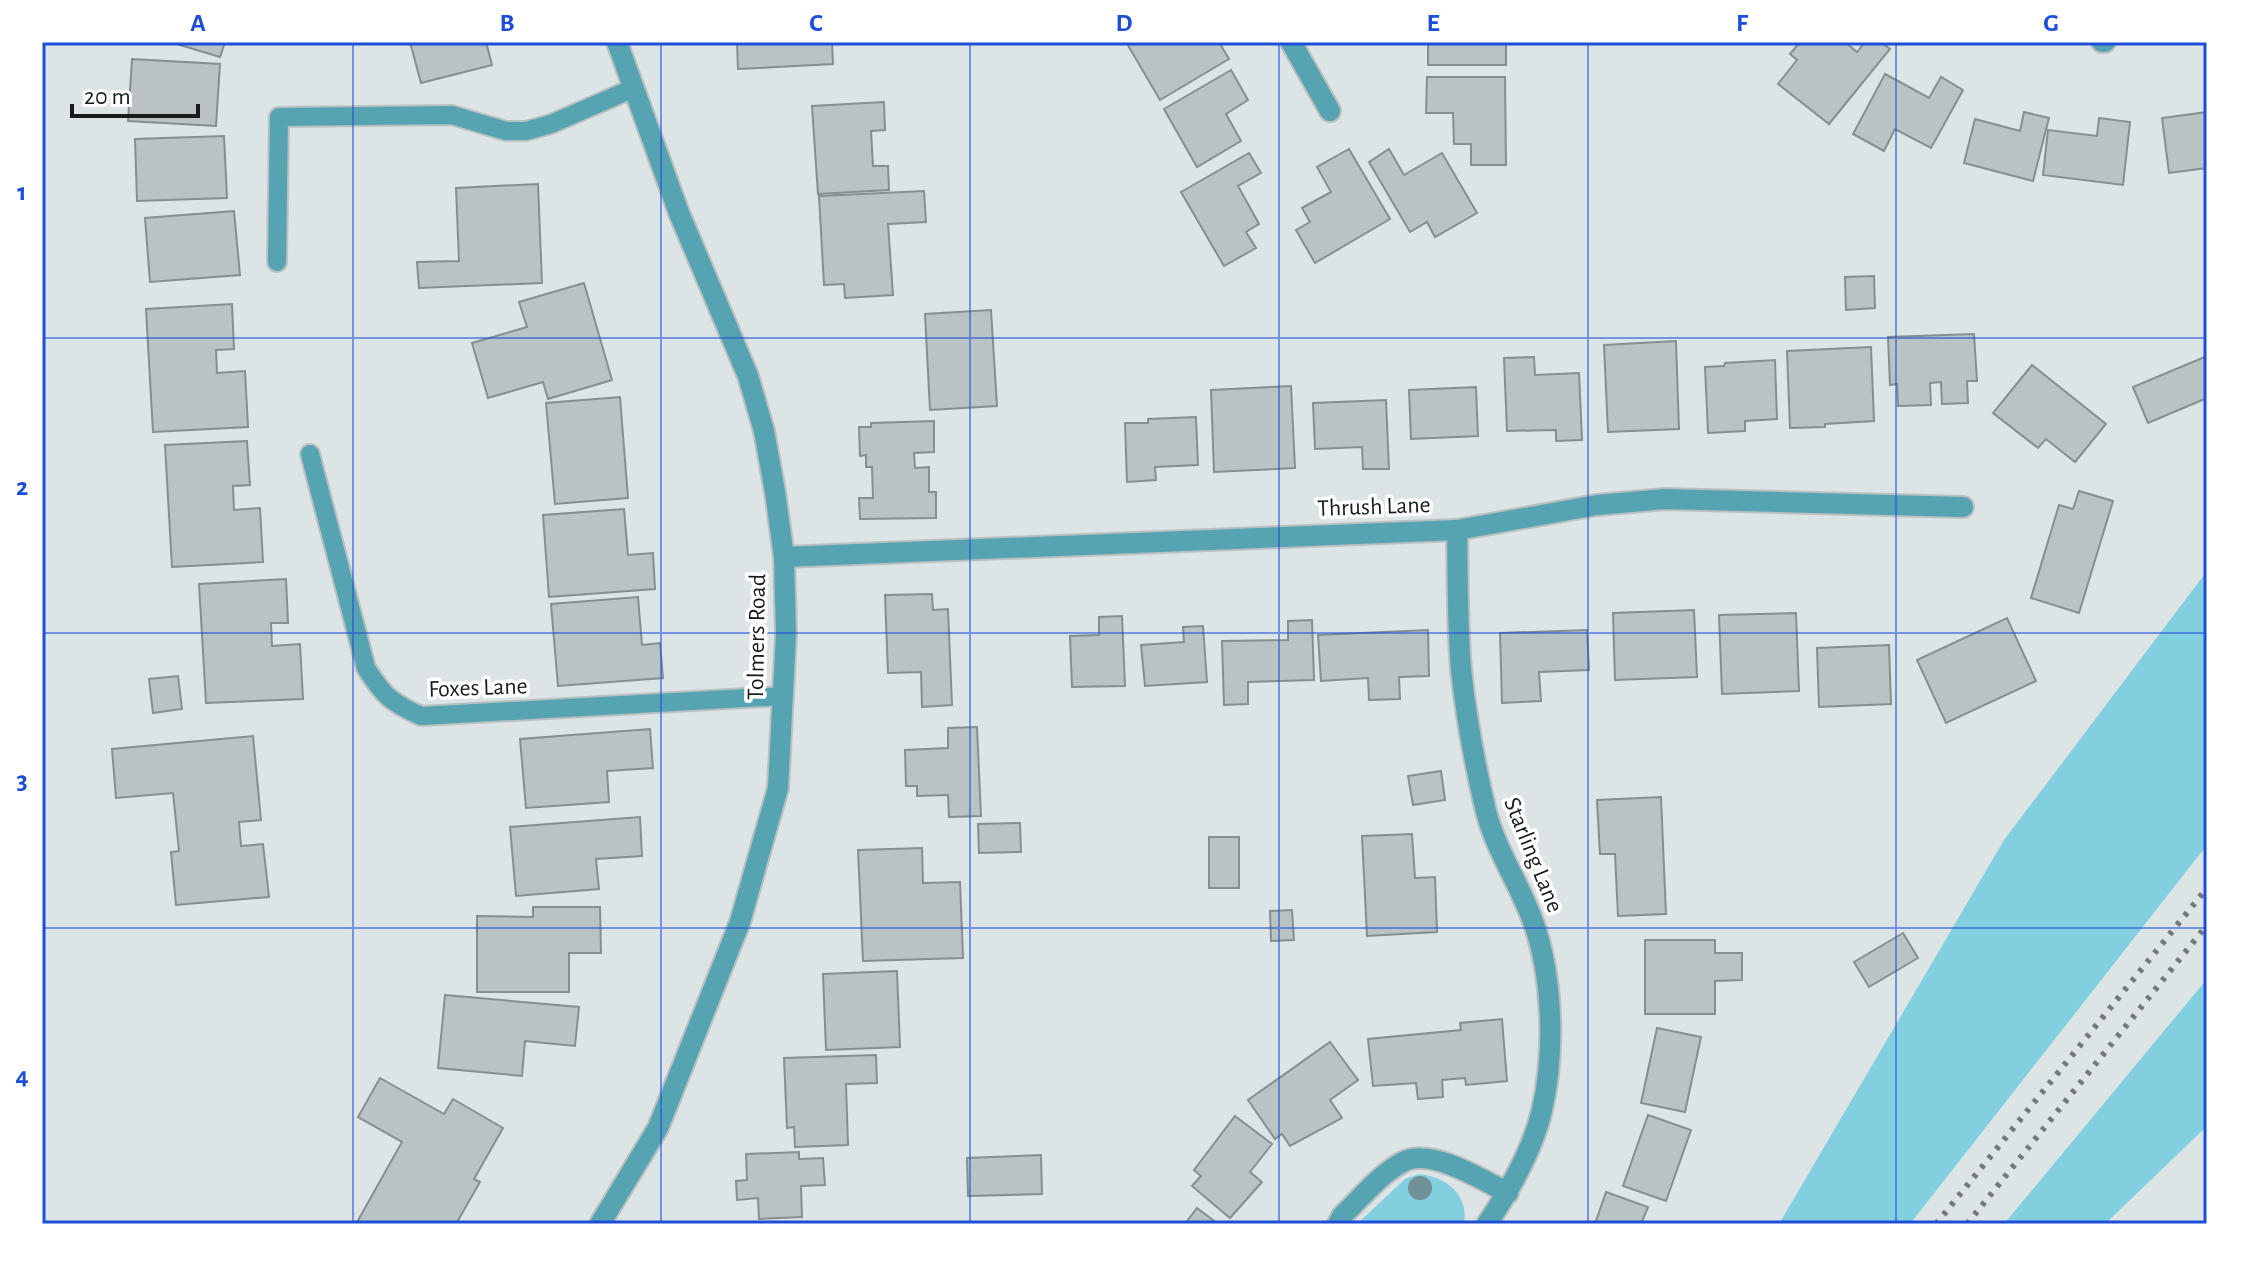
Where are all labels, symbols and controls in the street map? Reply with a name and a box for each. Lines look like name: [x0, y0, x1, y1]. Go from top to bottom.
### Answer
text: A: [190, 10, 206, 36]
text: B: [499, 10, 515, 36]
text: C: [809, 10, 823, 36]
text: D: [1115, 10, 1133, 36]
text: E: [1426, 10, 1440, 36]
text: F: [1736, 10, 1749, 36]
text: G: [2043, 10, 2059, 36]
scale bar: [72, 68, 198, 118]
text: 20 m: [84, 85, 131, 109]
text: 1: [17, 179, 27, 205]
text: 2: [16, 474, 28, 500]
street label: Thrush Lane: [1317, 493, 1431, 521]
street label: Tolmers Road: [744, 574, 770, 700]
street label: Foxes Lane: [428, 674, 528, 702]
text: 3: [16, 768, 28, 794]
street label: Starling Lane: [1499, 794, 1567, 916]
text: 4: [15, 1063, 29, 1089]

